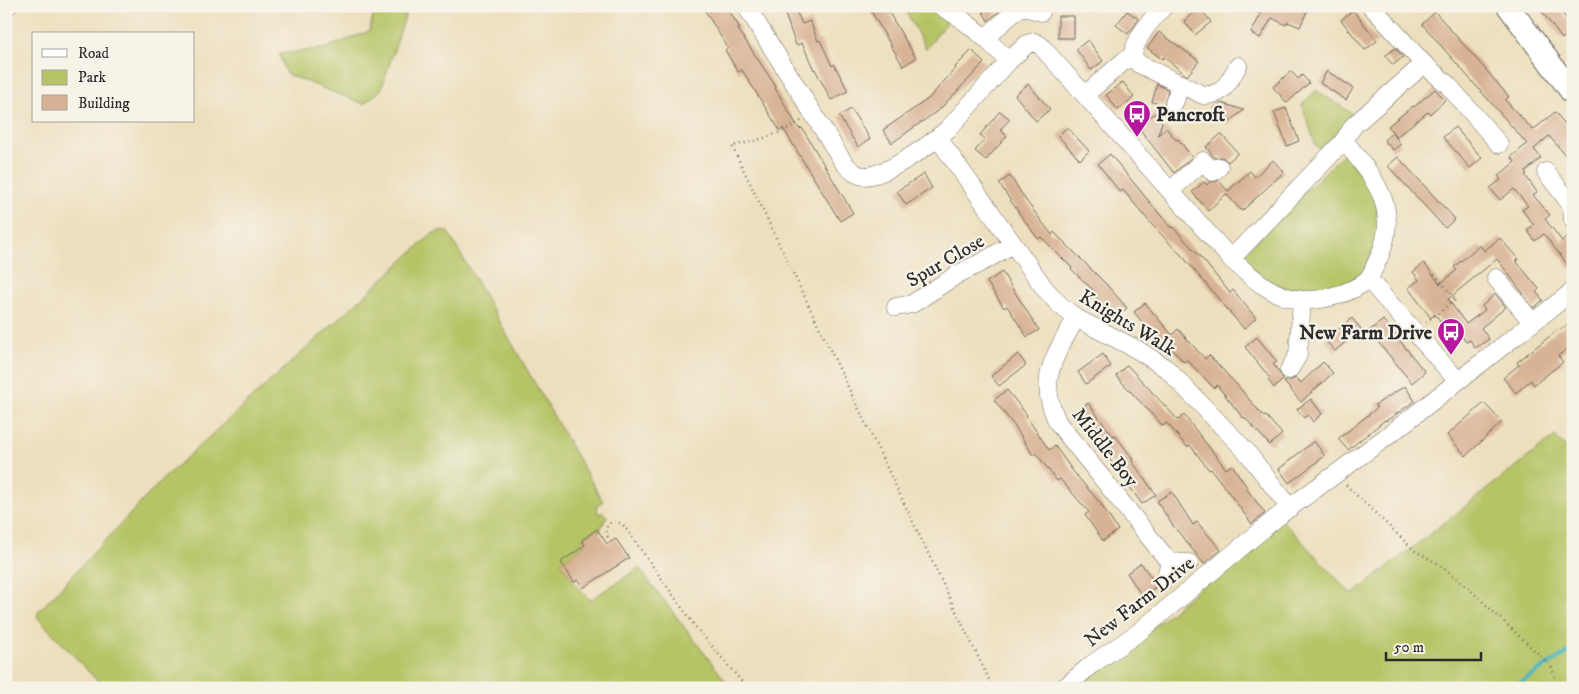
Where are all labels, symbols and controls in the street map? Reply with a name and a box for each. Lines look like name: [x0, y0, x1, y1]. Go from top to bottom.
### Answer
legend: [32, 32, 195, 122]
text: Road: [78, 44, 110, 63]
text: Park: [78, 68, 107, 87]
text: Building: [78, 94, 130, 113]
bus stop icon: Pancroft: [1122, 99, 1152, 138]
place label: Pancroft: [1156, 103, 1226, 128]
street label: Spur Close: [902, 229, 989, 294]
street label: Knights Walk: [1074, 285, 1180, 362]
bus stop icon: New Farm Drive: [1436, 317, 1466, 356]
place label: New Farm Drive: [1299, 321, 1433, 346]
street label: Middle Boy: [1066, 403, 1144, 493]
street label: New Farm Drive: [1080, 551, 1200, 653]
scale bar: [1386, 629, 1482, 661]
text: 50 m: [1394, 638, 1424, 657]

